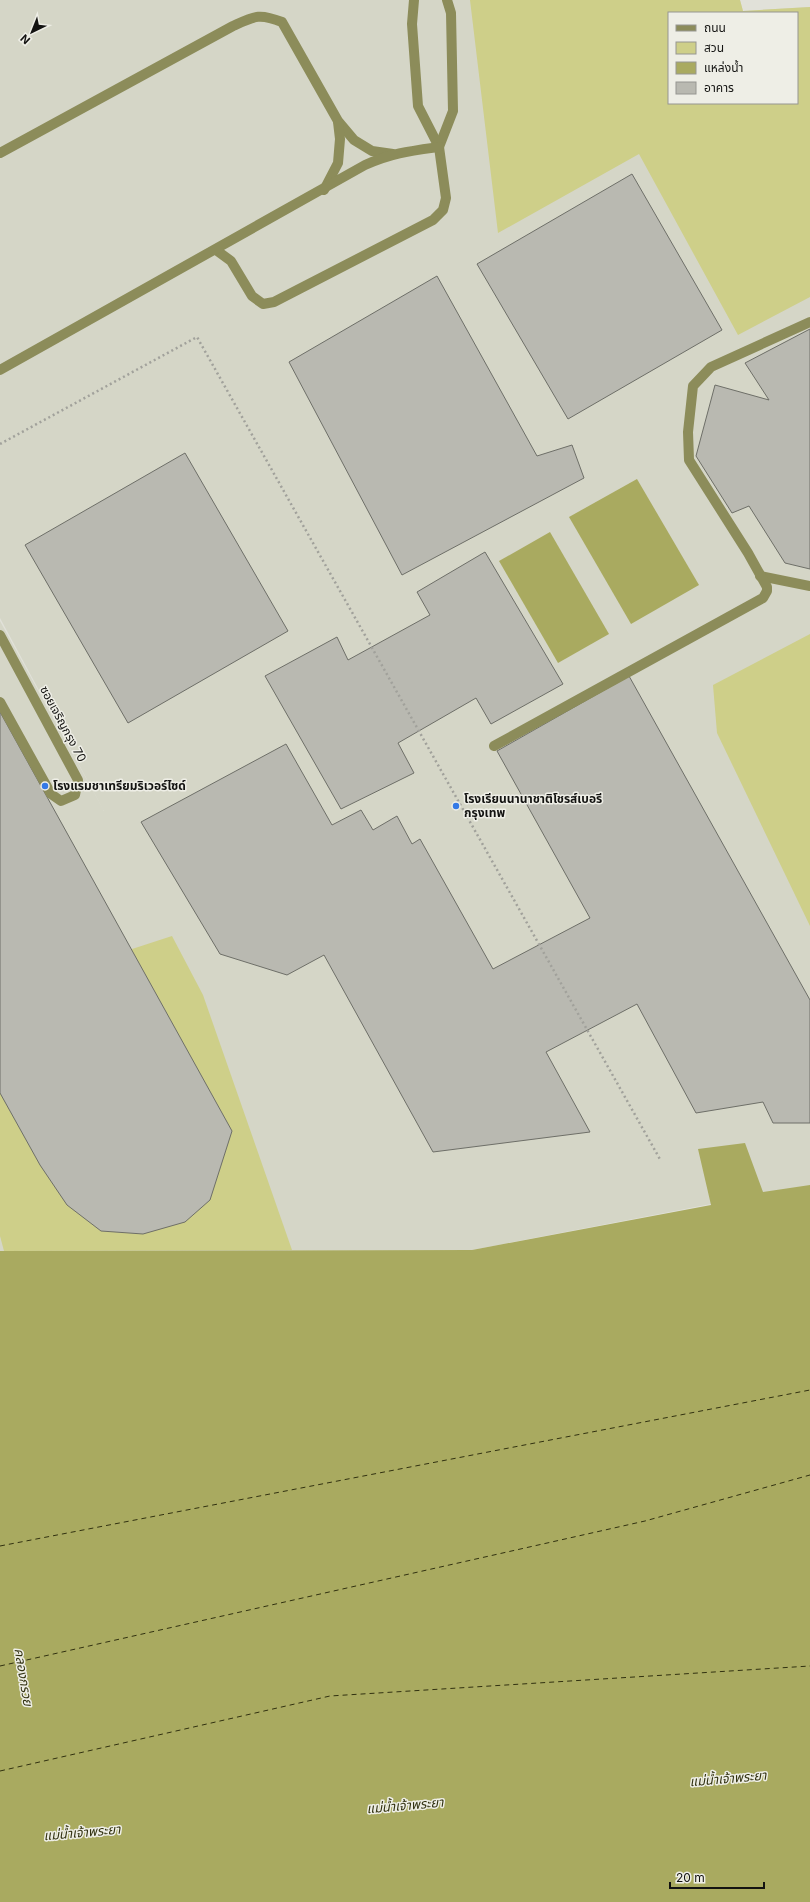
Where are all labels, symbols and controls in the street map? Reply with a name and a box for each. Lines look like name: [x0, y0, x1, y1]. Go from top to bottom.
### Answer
north arrow: [12, 12, 52, 52]
legend: [668, 12, 798, 104]
text: ถนน: [704, 20, 726, 35]
text: N: [17, 31, 33, 47]
text: สวน: [704, 40, 724, 55]
text: แหล่งน้ำ: [704, 59, 743, 75]
text: อาคาร: [704, 80, 734, 95]
street label: ซอยเจริญกรุง 70: [37, 683, 90, 764]
place label: โรงแรมชาเทรียมริเวอร์ไซด์: [53, 778, 186, 793]
marker: โรงแรมชาเทรียมริเวอร์ไซด์: [40, 781, 50, 791]
place label: โรงเรียนนานาชาติโชรส์เบอรี กรุงเทพ: [464, 791, 602, 820]
marker: โรงเรียนนานาชาติโชรส์เบอรี กรุงเทพ: [451, 801, 461, 811]
water label: คลองกรวย: [12, 1647, 37, 1708]
water label: แม่น้ำเจ้าพระยา: [689, 1766, 768, 1789]
water label: แม่น้ำเจ้าพระยา: [366, 1793, 445, 1816]
water label: แม่น้ำเจ้าพระยา: [43, 1820, 122, 1843]
scale bar: [670, 1864, 764, 1890]
text: 20 m: [676, 1870, 705, 1885]

